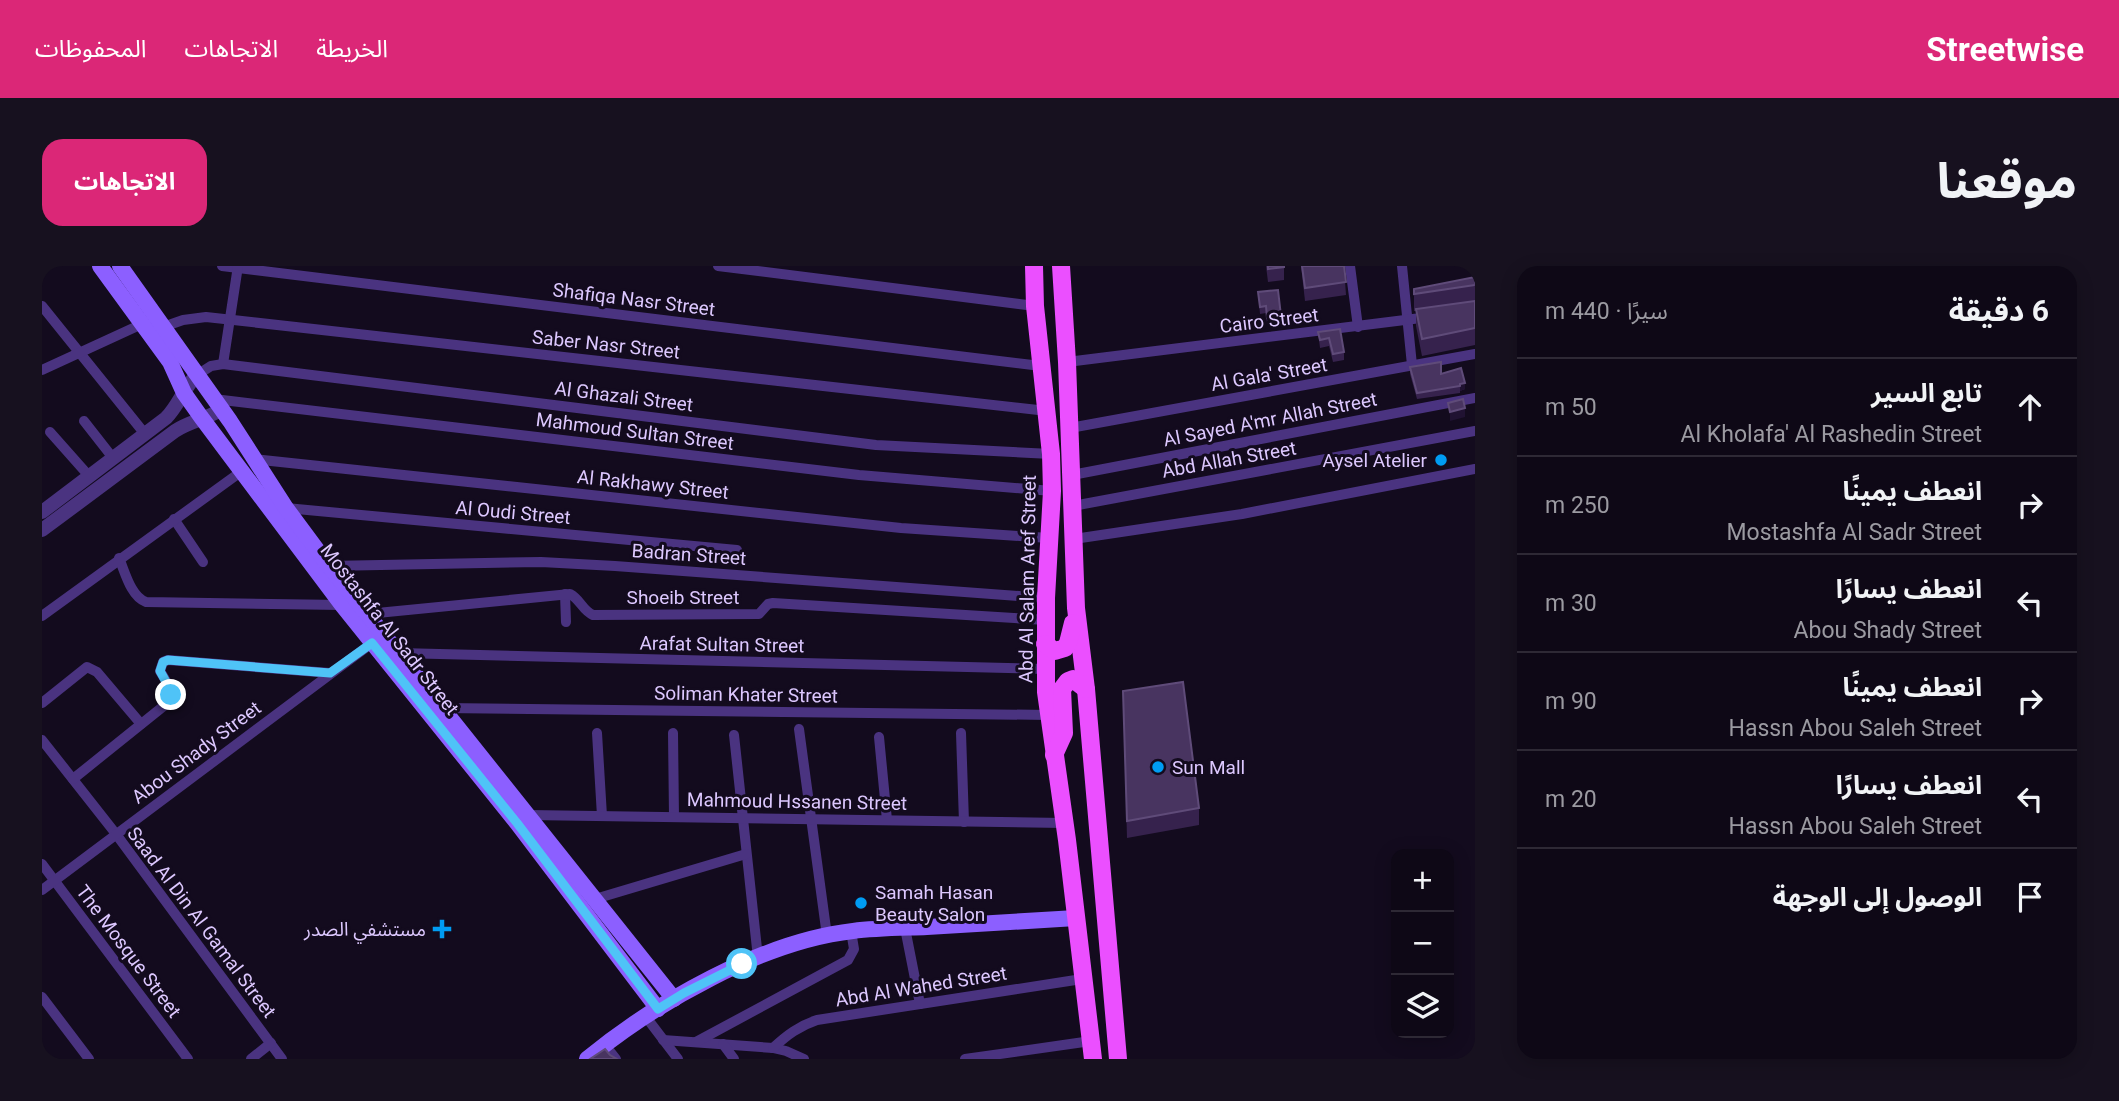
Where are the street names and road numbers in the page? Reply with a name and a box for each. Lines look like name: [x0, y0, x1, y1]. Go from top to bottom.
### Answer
street label: Shafiqa Nasr Street: [551, 278, 716, 321]
street label: Cairo Street: [1218, 303, 1320, 338]
street label: Saber Nasr Street: [531, 325, 681, 364]
street label: Al Gala' Street: [1209, 353, 1329, 396]
street label: Al Ghazali Street: [553, 377, 694, 416]
street label: Al Sayed A'mr Allah Street: [1161, 387, 1379, 451]
street label: Mahmoud Sultan Street: [535, 408, 735, 455]
street label: Abd Allah Street: [1160, 436, 1298, 483]
street label: Al Rakhawy Street: [576, 465, 730, 504]
street label: Abd Al Salam Aref Street: [1014, 475, 1041, 683]
street label: Al Oudi Street: [454, 496, 571, 529]
street label: Mostashfa Al Sadr Street: [316, 539, 464, 720]
street label: Badran Street: [631, 539, 747, 570]
street label: Shoeib Street: [627, 586, 739, 609]
street label: Arafat Sultan Street: [639, 632, 805, 657]
street label: Soliman Khater Street: [654, 681, 838, 708]
street label: Abou Shady Street: [127, 696, 265, 808]
street label: Mahmoud Hssanen Street: [687, 788, 907, 815]
street label: Saad Al Din Al Gamal Street: [122, 822, 281, 1022]
street label: The Mosque Street: [71, 880, 186, 1022]
street label: Abd Al Wahed Street: [834, 962, 1008, 1011]

